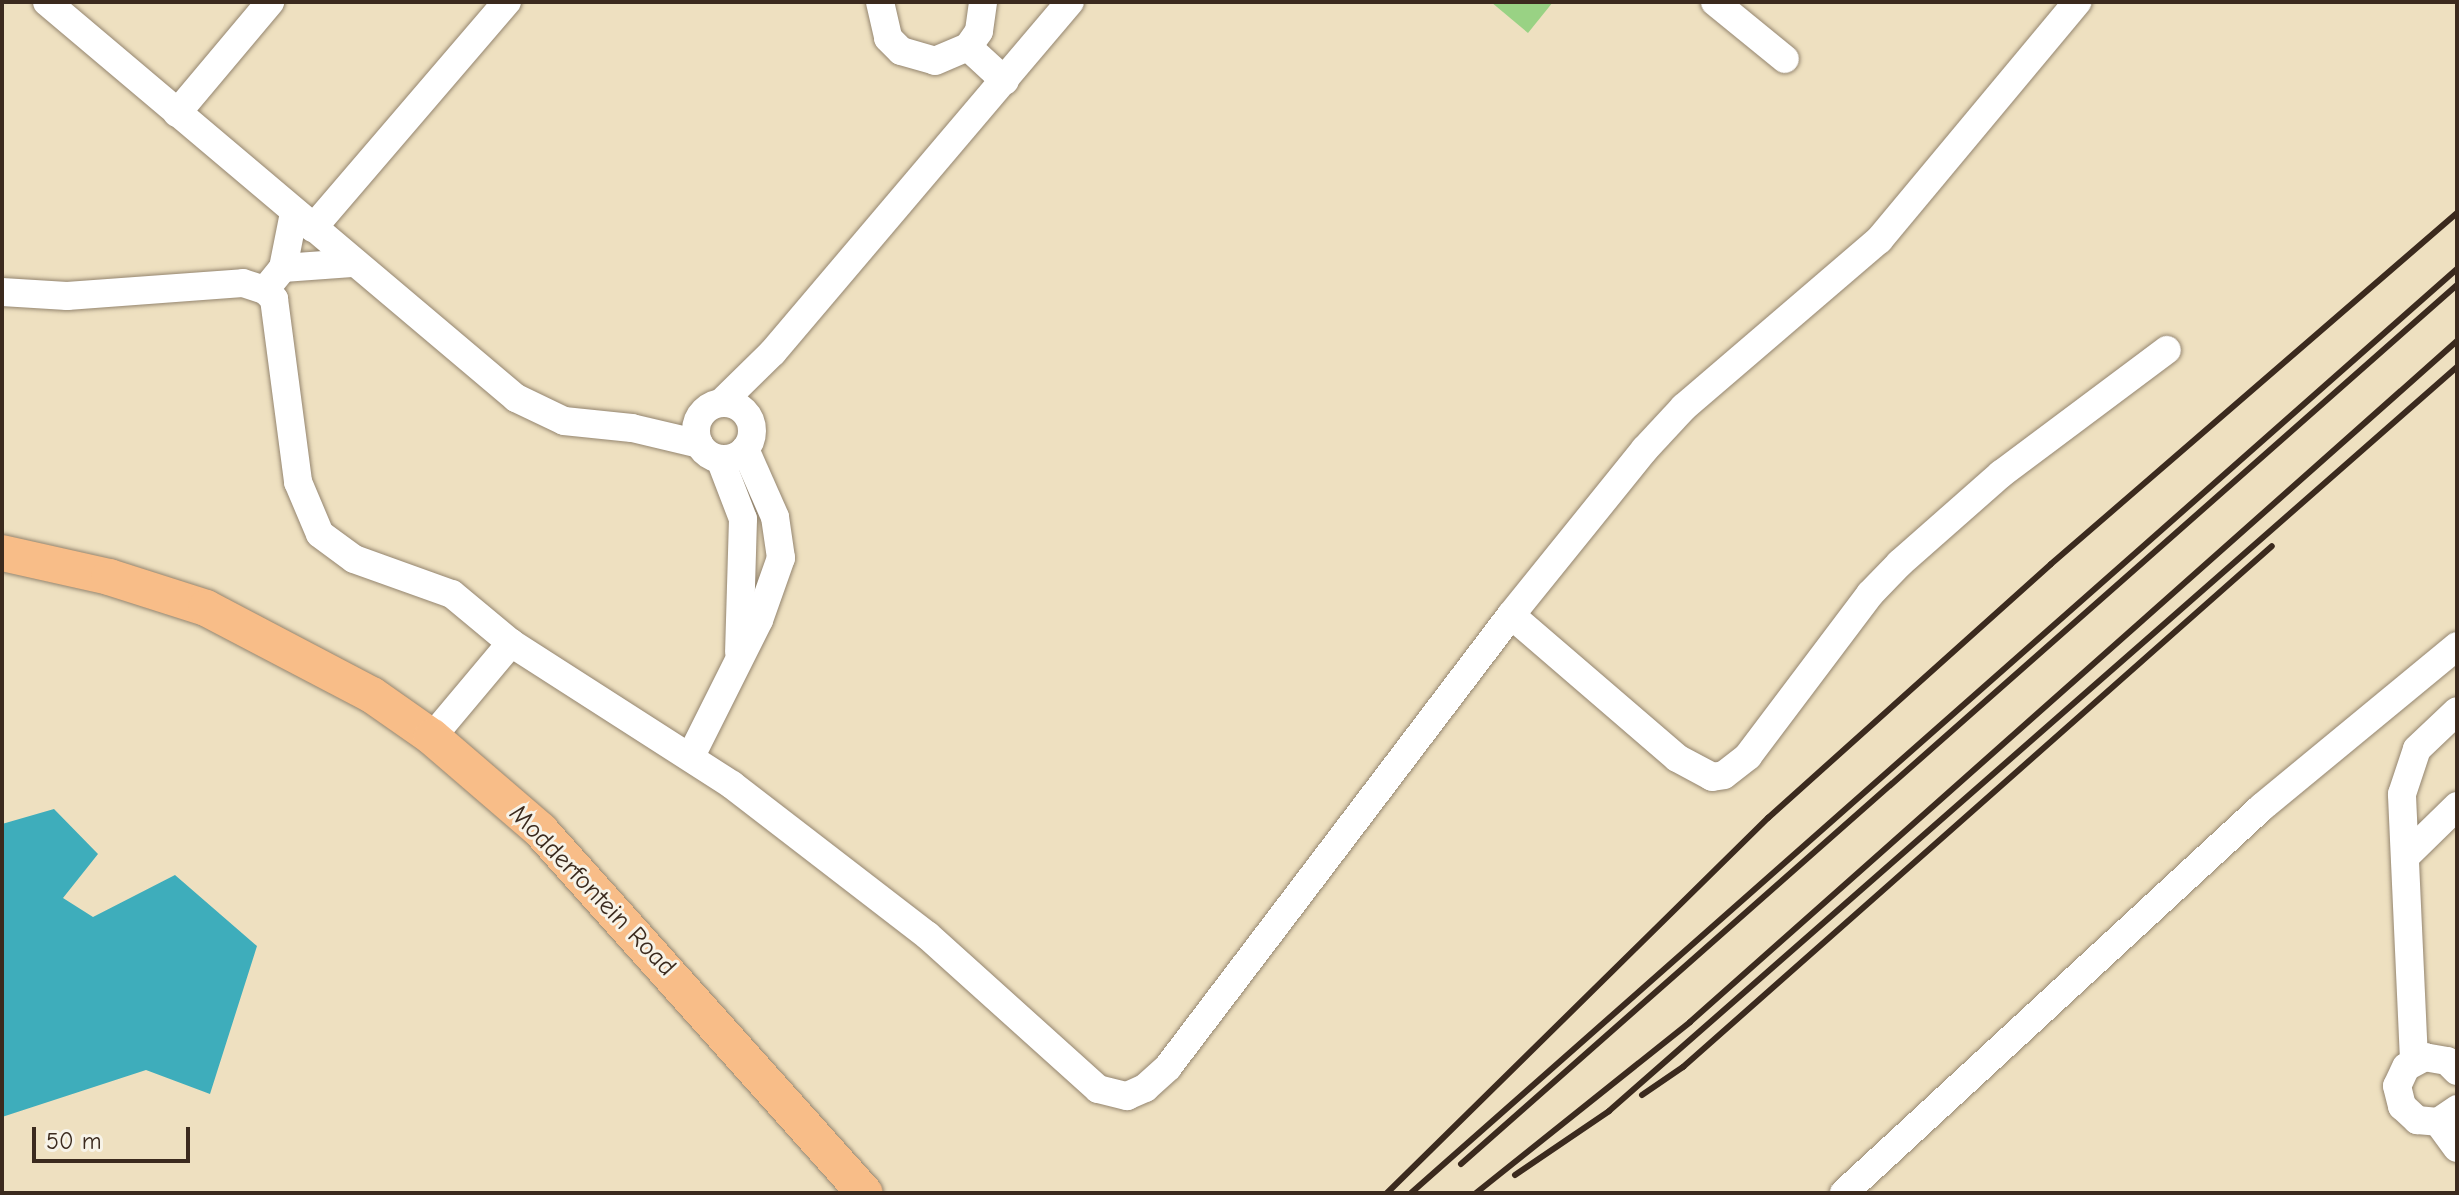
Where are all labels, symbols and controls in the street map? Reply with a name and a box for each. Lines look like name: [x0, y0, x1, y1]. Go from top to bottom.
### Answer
street label: Modderfontein Road: [502, 799, 682, 983]
scale bar: [36, 1111, 194, 1161]
text: 50 m: [46, 1127, 102, 1155]

